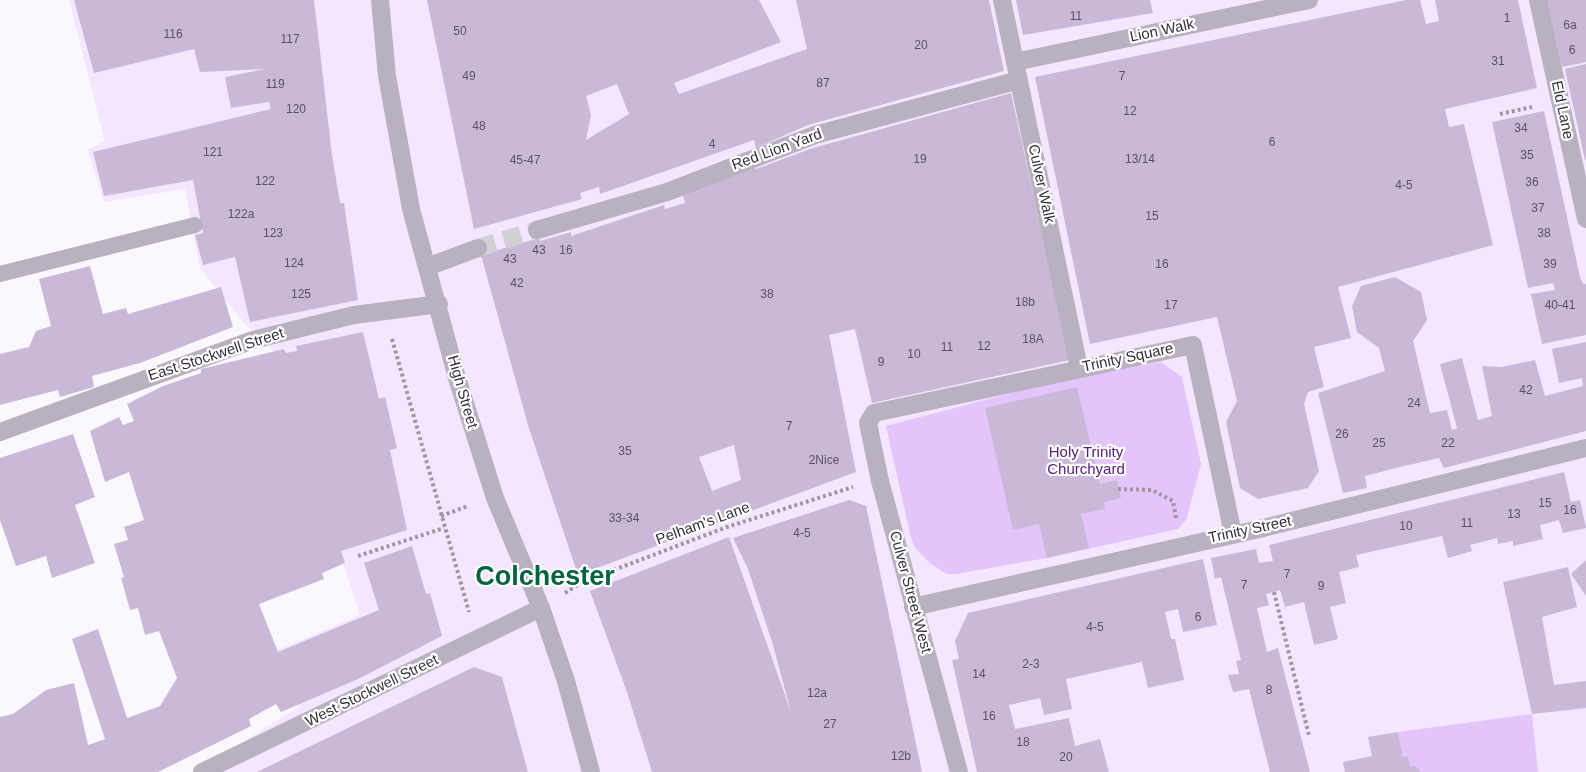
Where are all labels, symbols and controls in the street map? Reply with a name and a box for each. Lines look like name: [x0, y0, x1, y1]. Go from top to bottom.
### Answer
house number: 11: [1070, 10, 1082, 24]
house number: 1: [1504, 12, 1510, 26]
street label: Lion Walk: [1128, 15, 1196, 47]
house number: 6a: [1563, 19, 1577, 33]
house number: 50: [453, 25, 467, 39]
house number: 116: [163, 28, 183, 42]
house number: 117: [280, 33, 300, 47]
house number: 20: [914, 39, 928, 53]
house number: 6: [1569, 44, 1575, 58]
house number: 31: [1491, 55, 1505, 69]
house number: 49: [462, 70, 476, 84]
house number: 7: [1119, 70, 1125, 84]
house number: 87: [816, 77, 830, 91]
house number: 119: [265, 78, 285, 92]
street label: Eld Lane: [1547, 79, 1577, 141]
house number: 120: [286, 103, 306, 117]
house number: 12: [1123, 105, 1137, 119]
house number: 48: [472, 120, 486, 134]
house number: 34: [1514, 122, 1528, 136]
street label: Red Lion Yard: [729, 125, 825, 175]
house number: 6: [1269, 136, 1275, 150]
house number: 4: [709, 138, 715, 152]
street label: Culver Walk: [1024, 143, 1058, 225]
house number: 121: [203, 146, 223, 160]
house number: 35: [1520, 149, 1534, 163]
house number: 19: [913, 153, 927, 167]
house number: 13/14: [1125, 153, 1155, 167]
house number: 45-47: [510, 154, 540, 168]
house number: 122: [255, 175, 275, 189]
house number: 36: [1525, 176, 1539, 190]
house number: 4-5: [1395, 179, 1413, 193]
house number: 37: [1531, 202, 1545, 216]
house number: 122a: [228, 208, 254, 222]
house number: 15: [1145, 210, 1159, 224]
house number: 123: [263, 227, 283, 241]
house number: 38: [1537, 227, 1551, 241]
house number: 43: [532, 244, 546, 258]
house number: 16: [559, 244, 573, 258]
house number: 43: [503, 253, 517, 267]
house number: 124: [284, 257, 304, 271]
house number: 16: [1155, 258, 1169, 272]
house number: 39: [1543, 258, 1557, 272]
house number: 42: [510, 277, 524, 291]
house number: 125: [291, 288, 311, 302]
house number: 38: [760, 288, 774, 302]
house number: 18b: [1015, 296, 1035, 310]
house number: 17: [1164, 299, 1178, 313]
house number: 40-41: [1545, 299, 1575, 313]
street label: East Stockwell Street: [146, 325, 286, 385]
house number: 18A: [1022, 333, 1044, 347]
house number: 12: [977, 340, 991, 354]
street label: Trinity Square: [1081, 340, 1175, 376]
house number: 11: [941, 341, 953, 355]
house number: 10: [907, 348, 921, 362]
street label: High Street: [443, 353, 481, 431]
house number: 9: [878, 356, 884, 370]
house number: 42: [1519, 384, 1533, 398]
house number: 24: [1407, 397, 1421, 411]
house number: 7: [786, 420, 792, 434]
house number: 26: [1335, 428, 1349, 442]
house number: 25: [1372, 437, 1386, 451]
house number: 22: [1441, 437, 1455, 451]
park label: Holy Trinity Churchyard: [1047, 444, 1125, 479]
house number: 35: [618, 445, 632, 459]
house number: 2Nice: [809, 454, 839, 468]
house number: 15: [1538, 497, 1552, 511]
street label: Pelham's Lane: [654, 499, 752, 549]
house number: 16: [1563, 504, 1577, 518]
house number: 13: [1507, 508, 1521, 522]
house number: 33-34: [609, 512, 639, 526]
street label: Trinity Street: [1207, 512, 1293, 548]
house number: 11: [1461, 517, 1473, 531]
house number: 10: [1399, 520, 1413, 534]
house number: 4-5: [793, 527, 811, 541]
street label: Culver Street West: [885, 529, 935, 655]
district label: Colchester: [475, 562, 615, 594]
house number: 7: [1284, 568, 1290, 582]
house number: 7: [1241, 579, 1247, 593]
house number: 9: [1318, 580, 1324, 594]
house number: 6: [1195, 611, 1201, 625]
house number: 4-5: [1086, 621, 1104, 635]
street label: West Stockwell Street: [303, 651, 441, 731]
house number: 2-3: [1022, 658, 1040, 672]
house number: 14: [972, 668, 986, 682]
house number: 8: [1266, 684, 1272, 698]
house number: 12a: [807, 687, 827, 701]
house number: 16: [982, 710, 996, 724]
house number: 27: [823, 718, 837, 732]
house number: 18: [1016, 736, 1030, 750]
house number: 12b: [891, 750, 911, 764]
house number: 20: [1059, 751, 1073, 765]

